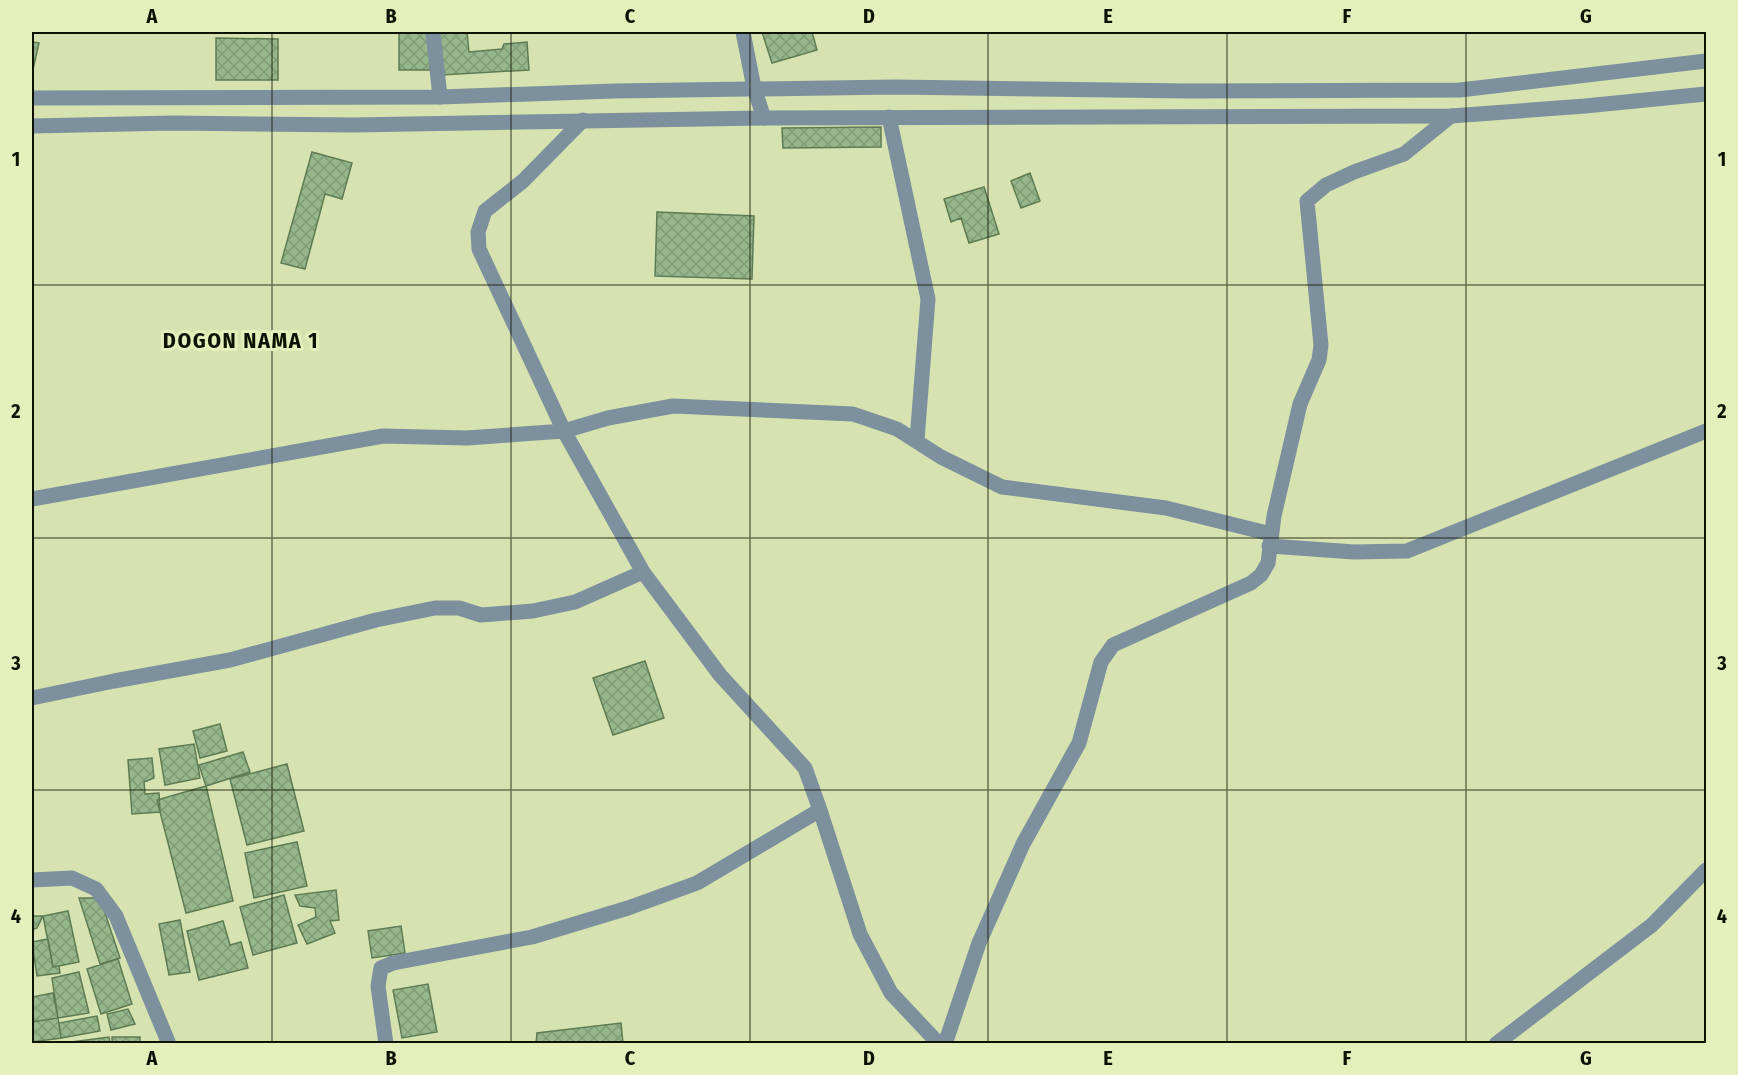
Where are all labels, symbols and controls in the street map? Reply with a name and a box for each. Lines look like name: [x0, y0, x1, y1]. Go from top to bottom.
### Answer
text: A: [146, 4, 159, 28]
text: B: [385, 4, 397, 28]
text: C: [625, 4, 636, 28]
text: D: [863, 4, 875, 28]
text: E: [1103, 4, 1113, 28]
text: F: [1343, 4, 1352, 28]
text: G: [1580, 4, 1592, 28]
text: 1: [12, 147, 20, 171]
text: 1: [1718, 147, 1726, 171]
district label: DOGON NAMA 1: [163, 327, 319, 354]
text: 2: [10, 399, 21, 423]
text: 2: [1716, 399, 1727, 423]
text: 3: [10, 651, 21, 675]
text: 3: [1716, 651, 1727, 675]
text: 4: [11, 904, 21, 928]
text: 4: [1717, 904, 1727, 928]
text: A: [146, 1046, 159, 1070]
text: B: [385, 1046, 397, 1070]
text: C: [625, 1046, 636, 1070]
text: D: [863, 1046, 875, 1070]
text: E: [1103, 1046, 1113, 1070]
text: F: [1343, 1046, 1352, 1070]
text: G: [1580, 1046, 1592, 1070]

